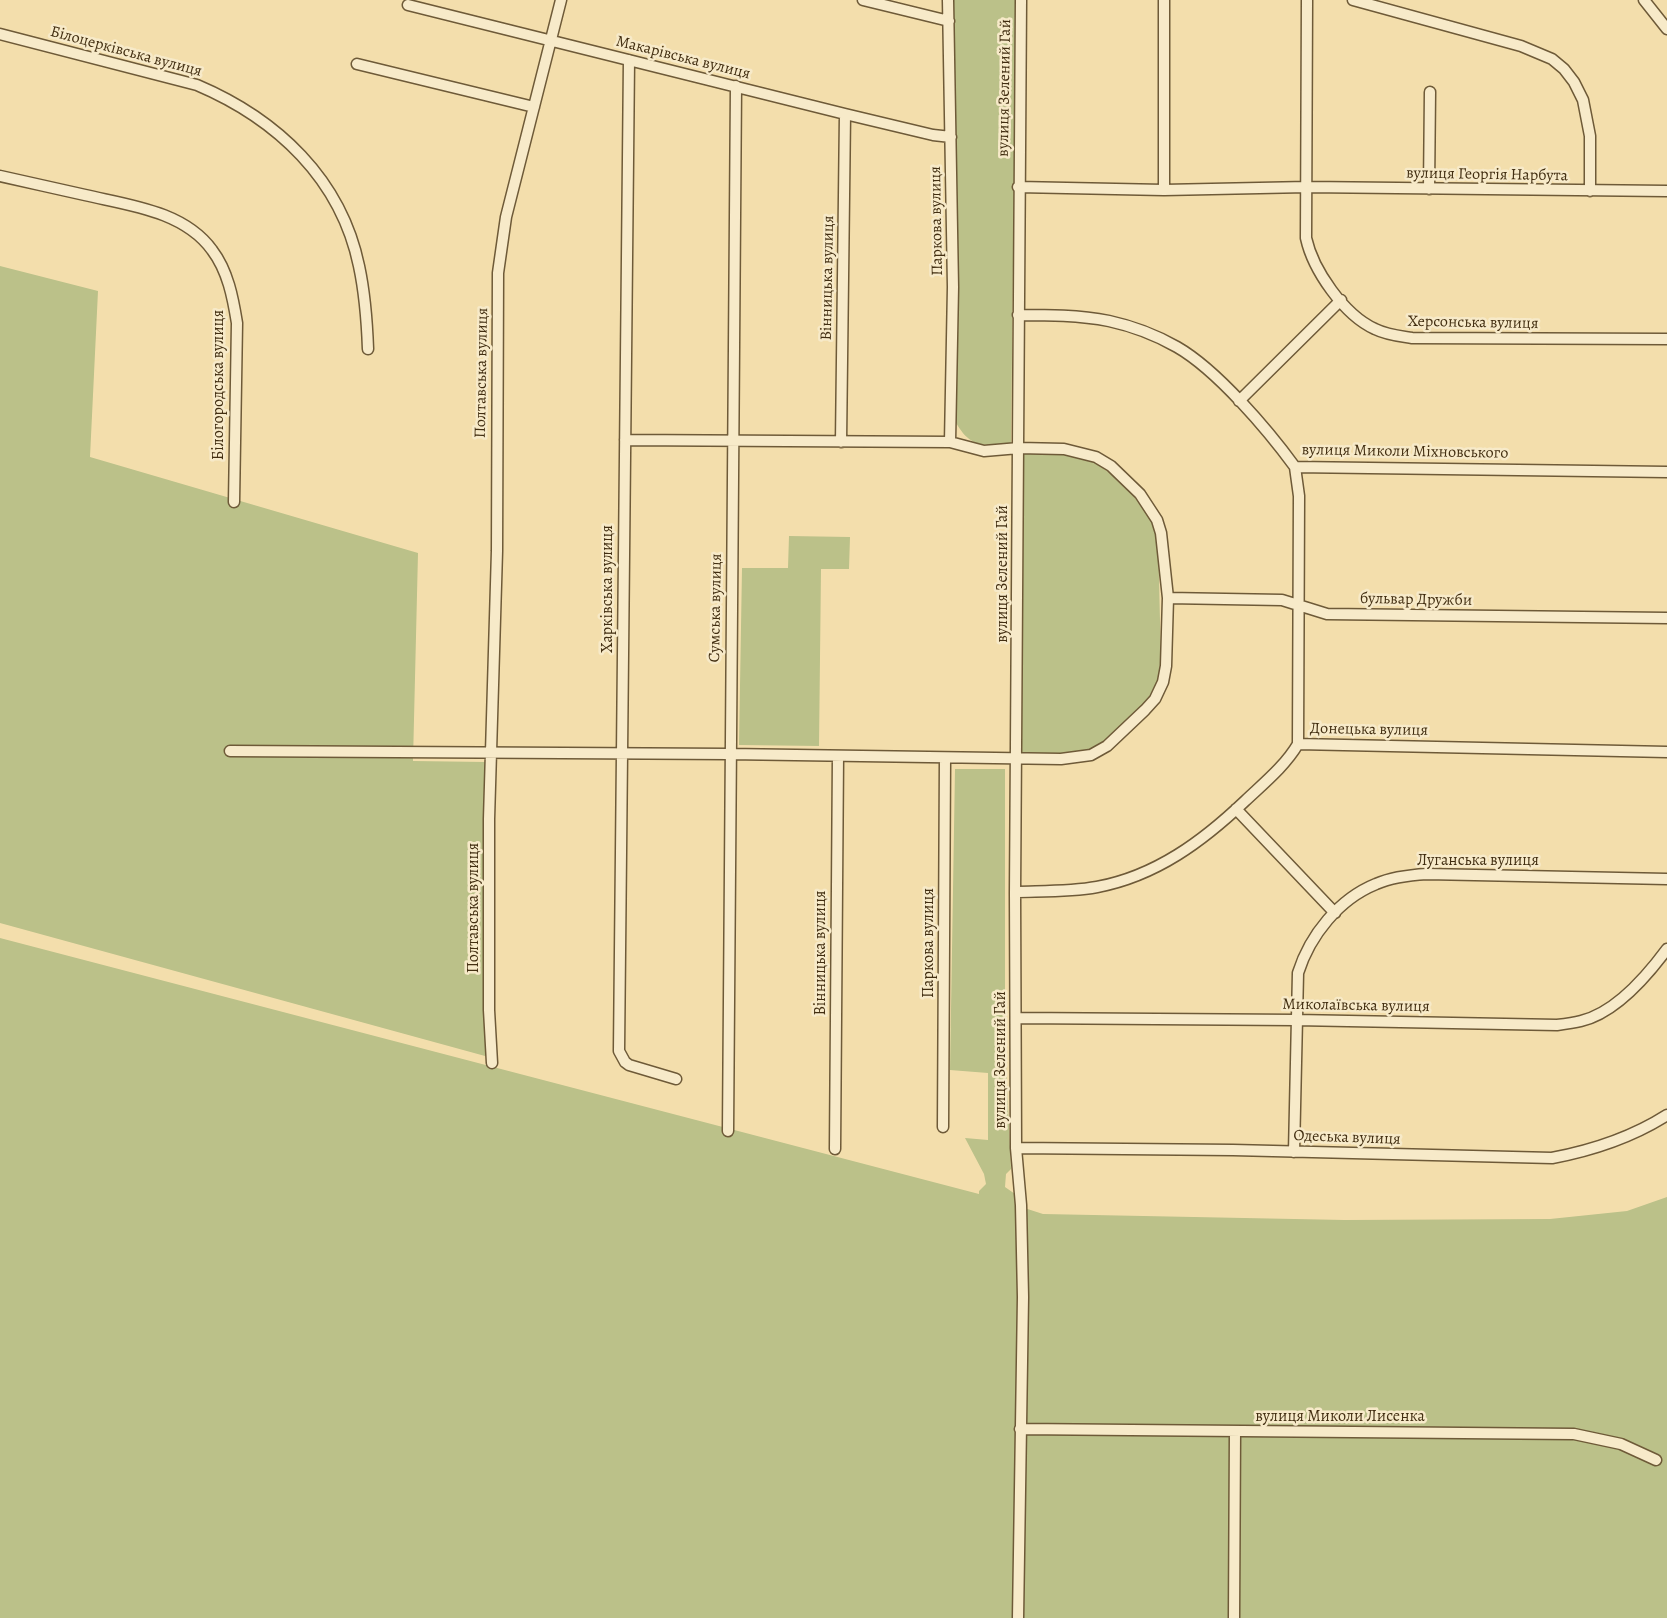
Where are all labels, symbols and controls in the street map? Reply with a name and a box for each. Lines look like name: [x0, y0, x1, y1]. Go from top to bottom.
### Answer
street label: вулиця Зелений Гай: [994, 19, 1016, 157]
street label: Білоцерківська вулиця: [48, 22, 204, 82]
street label: Макарівська вулиця: [614, 32, 752, 84]
street label: вулиця Георгія Нарбута: [1406, 164, 1568, 186]
street label: Паркова вулиця: [926, 166, 948, 276]
street label: Вінницька вулиця: [817, 215, 839, 341]
street label: Полтавська вулиця: [471, 308, 493, 438]
street label: Білогородська вулиця: [209, 310, 229, 460]
street label: Херсонська вулиця: [1407, 312, 1539, 334]
street label: вулиця Миколи Міхновського: [1301, 441, 1509, 463]
street label: вулиця Зелений Гай: [993, 505, 1013, 643]
street label: Харківська вулиця: [598, 525, 618, 653]
street label: Сумська вулиця: [705, 553, 727, 663]
street label: бульвар Дружби: [1360, 589, 1472, 611]
street label: Донецька вулиця: [1310, 719, 1428, 741]
street label: Полтавська вулиця: [464, 843, 484, 973]
street label: Луганська вулиця: [1417, 851, 1539, 871]
street label: Паркова вулиця: [919, 888, 939, 998]
street label: Вінницька вулиця: [811, 890, 831, 1016]
street label: вулиця Зелений Гай: [991, 991, 1011, 1129]
street label: Миколаївська вулиця: [1282, 995, 1430, 1017]
street label: Одеська вулиця: [1293, 1127, 1401, 1149]
street label: вулиця Миколи Лисенка: [1255, 1407, 1425, 1427]

